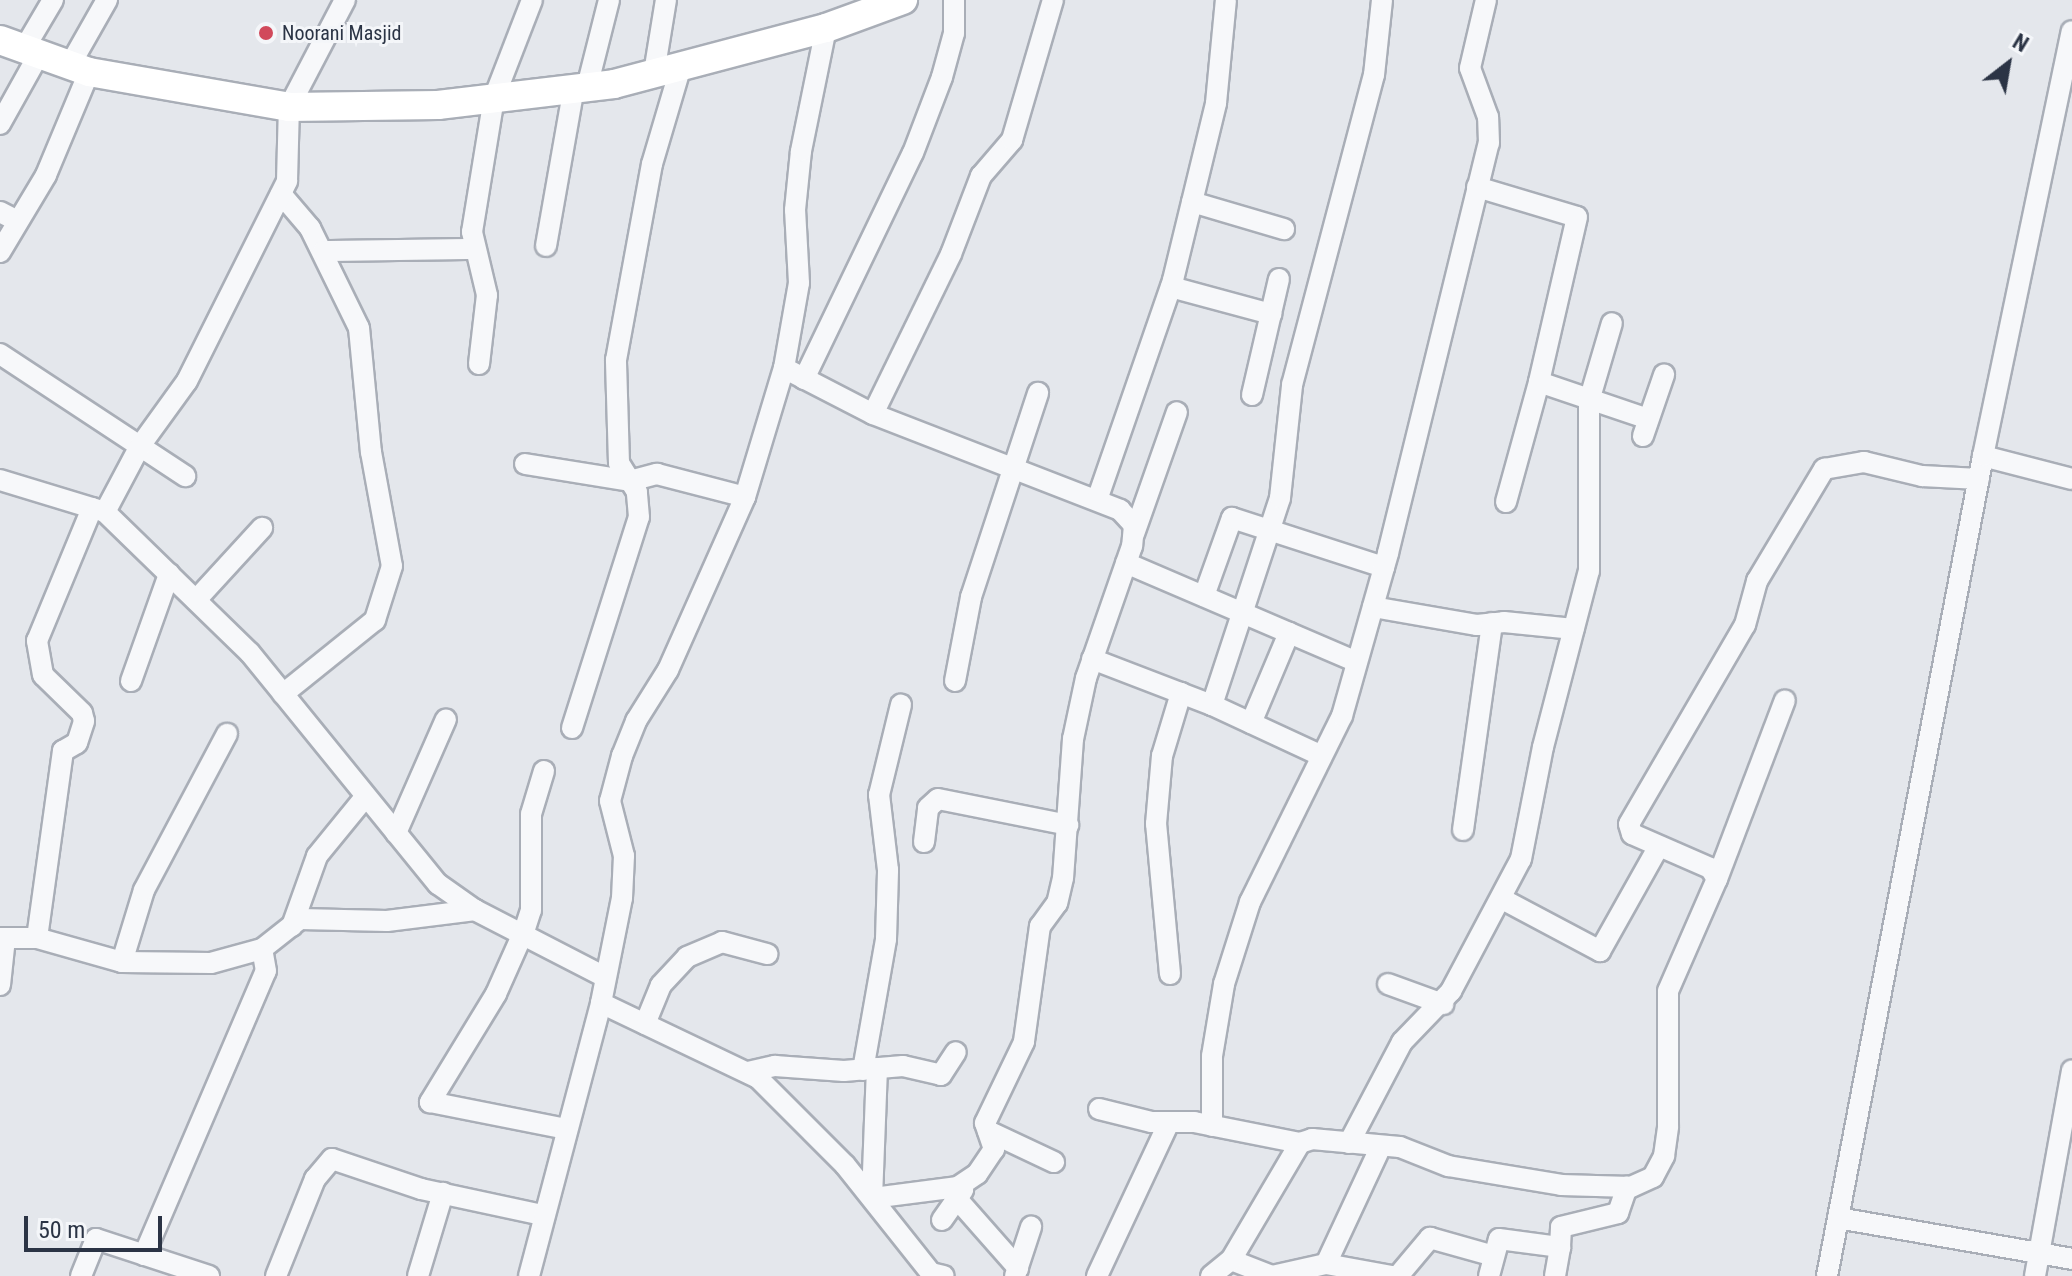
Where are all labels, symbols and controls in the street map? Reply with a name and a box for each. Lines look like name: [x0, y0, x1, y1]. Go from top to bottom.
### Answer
place label: Noorani Masjid: [282, 21, 401, 45]
marker: Noorani Masjid: [257, 24, 275, 42]
north arrow: [1968, 24, 2048, 104]
text: N: [2008, 29, 2033, 57]
scale bar: [28, 1200, 166, 1250]
text: 50 m: [38, 1216, 85, 1244]

